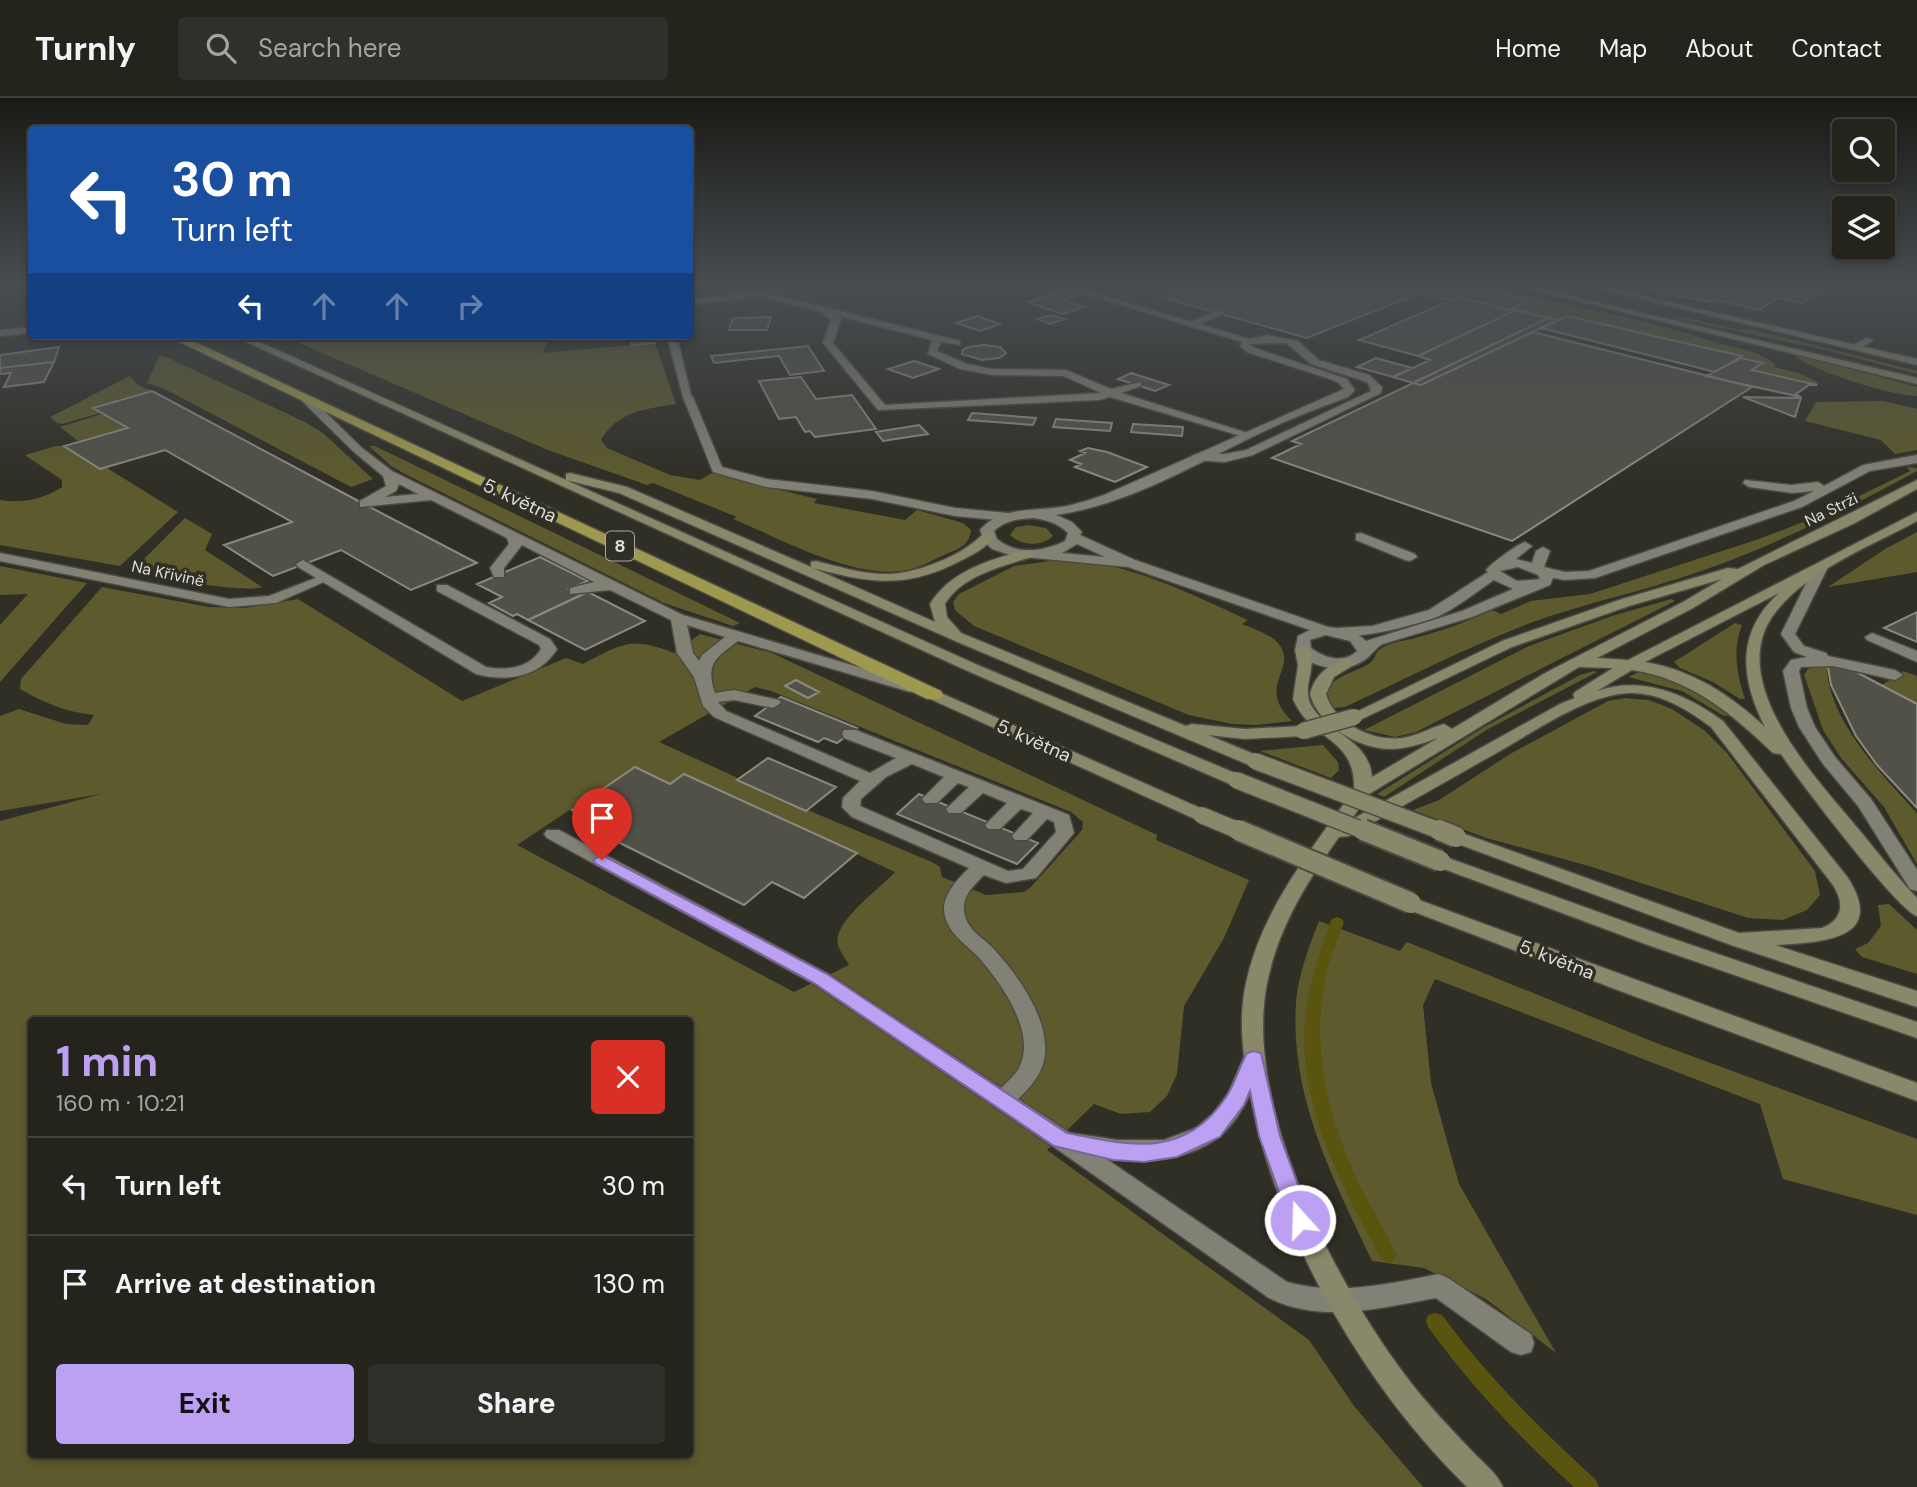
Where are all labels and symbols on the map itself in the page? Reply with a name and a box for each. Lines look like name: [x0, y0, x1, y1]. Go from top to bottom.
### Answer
street label: 5. května: [479, 472, 561, 528]
street label: Na Strži: [1801, 488, 1861, 531]
road number: 8: [606, 532, 634, 560]
street label: Na Křivině: [130, 556, 206, 591]
street label: 5. května: [993, 713, 1075, 768]
pin: [572, 788, 632, 860]
street label: 5. května: [1516, 934, 1598, 985]
position arrow: [1263, 1183, 1337, 1257]

